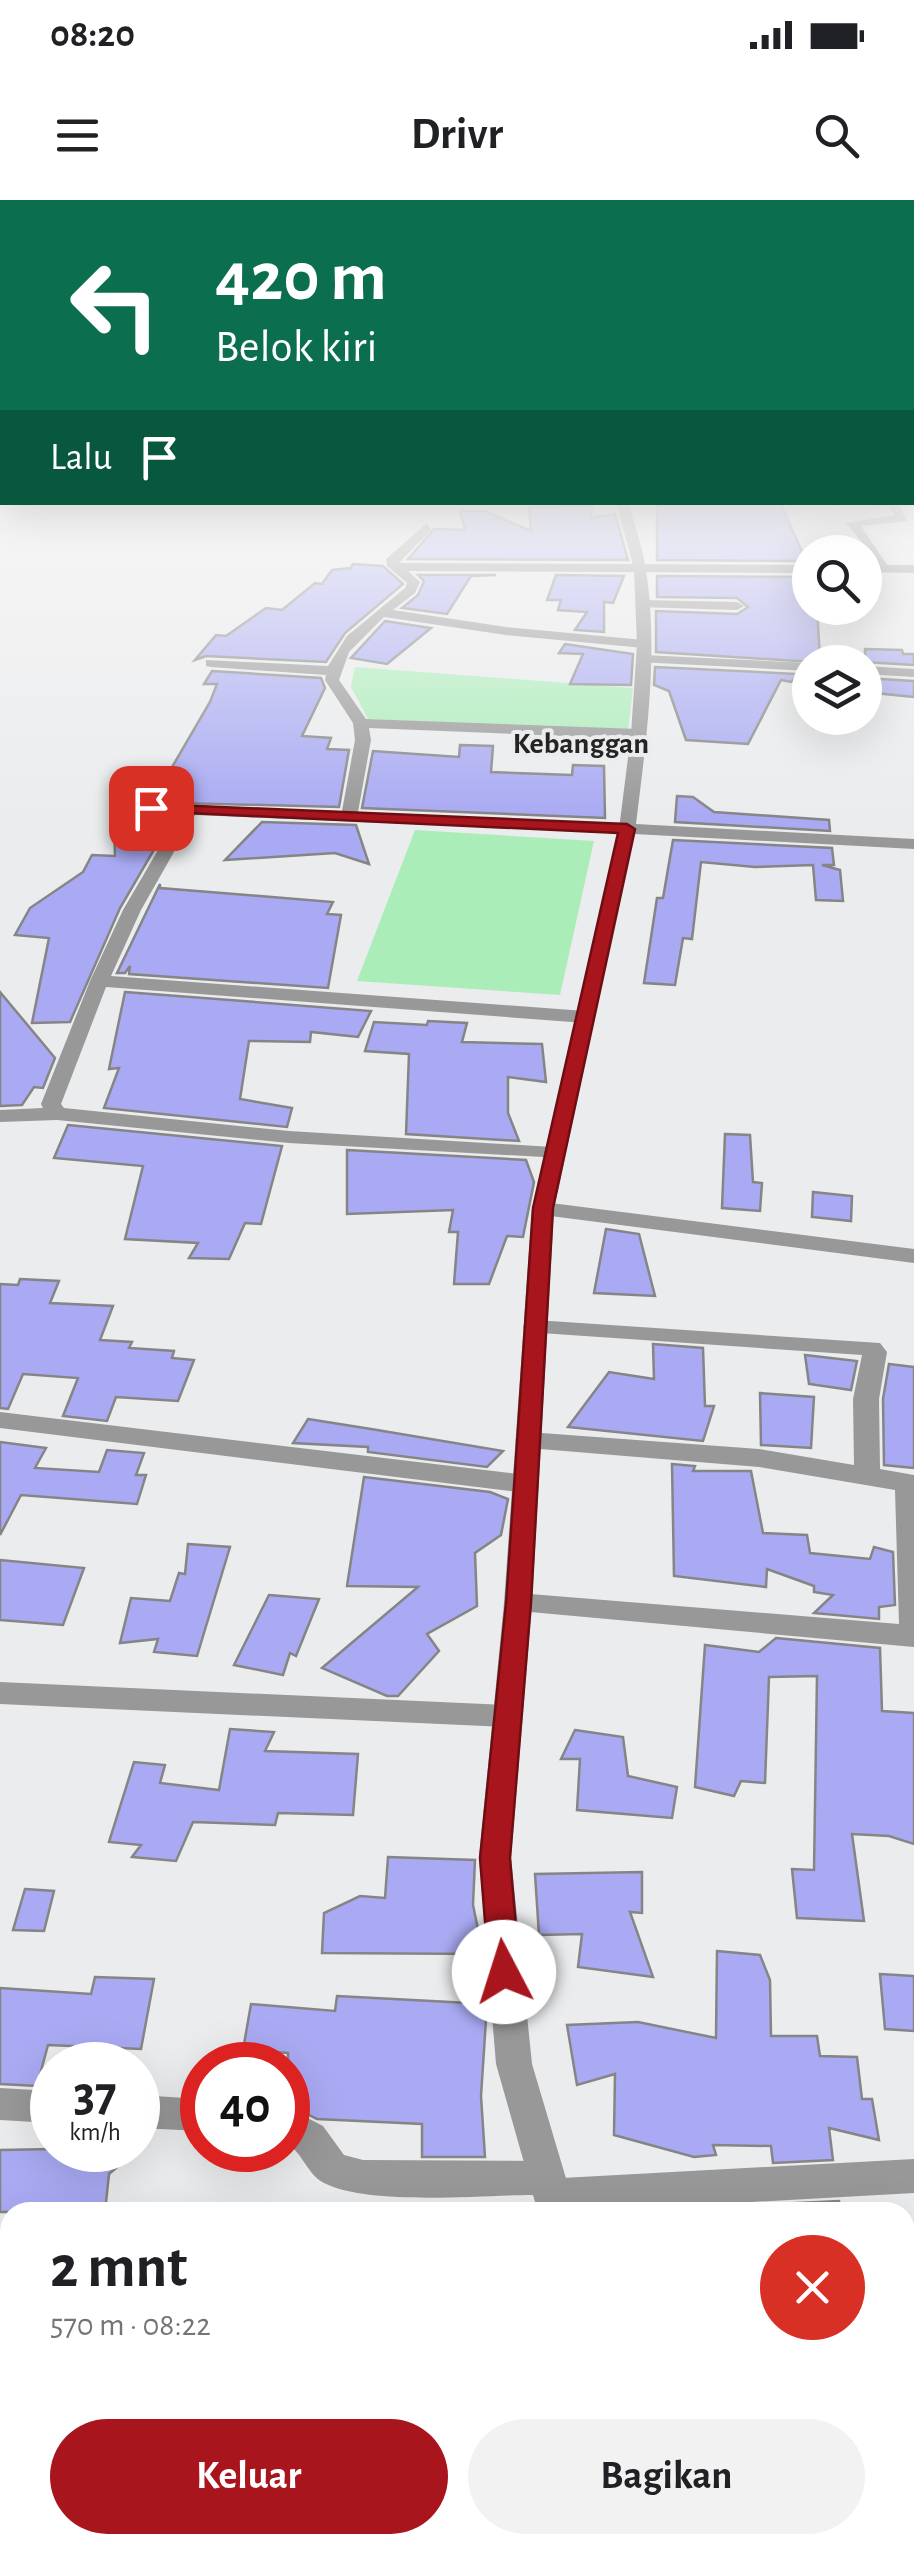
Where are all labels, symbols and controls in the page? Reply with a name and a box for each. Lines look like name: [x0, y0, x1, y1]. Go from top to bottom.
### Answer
text: 08:20: [50, 16, 135, 54]
icon: menu: [50, 108, 105, 163]
icon: search: [809, 108, 864, 163]
text: Drivr: [411, 112, 503, 157]
icon: left: [50, 240, 180, 370]
text: 420 m: [215, 243, 387, 313]
text: Belok kiri: [215, 325, 377, 370]
icon: arrive: [132, 430, 187, 485]
text: Lalu: [50, 439, 112, 477]
map controls: [792, 535, 882, 735]
button: search: [792, 535, 882, 625]
button: layers: [792, 645, 882, 735]
district label: Kebanggan: [513, 729, 649, 759]
pin: [109, 766, 194, 851]
icon: arrive: [124, 781, 179, 836]
position arrow: [452, 1920, 556, 2024]
speed limit sign: 40: [180, 2042, 310, 2172]
text: 37: [73, 2070, 117, 2120]
text: km/h: [69, 2120, 121, 2145]
button: close: [760, 2235, 865, 2340]
text: 2 mnt: [50, 2238, 187, 2298]
text: 570 m · 08:22: [50, 2309, 211, 2341]
button: Keluar: [50, 2419, 448, 2534]
button: Bagikan: [468, 2419, 865, 2534]

